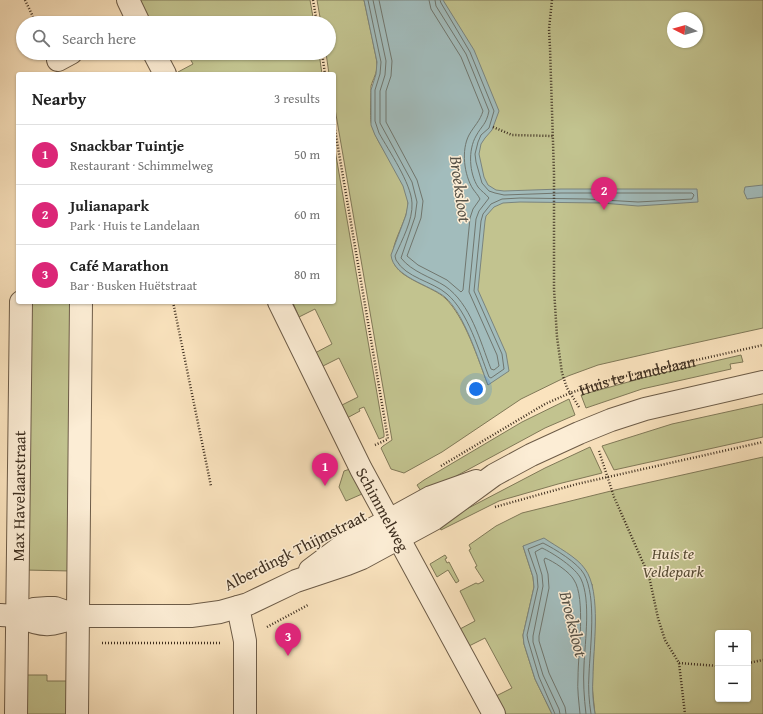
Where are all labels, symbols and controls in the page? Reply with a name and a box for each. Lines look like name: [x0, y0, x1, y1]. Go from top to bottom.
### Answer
north arrow: [667, 12, 703, 48]
search box: [16, 16, 336, 60]
icon: search: [30, 27, 52, 49]
text: Search here: [62, 28, 136, 49]
text: Nearby: [32, 86, 86, 111]
text: 3 results: [274, 89, 320, 108]
text: Snackbar Tuintje: [70, 135, 184, 156]
text: 1: [42, 145, 48, 164]
text: 50 m: [294, 145, 320, 164]
water label: Broeksloot: [444, 153, 478, 224]
text: Restaurant · Schimmelweg: [70, 156, 213, 175]
pin: 2: [591, 177, 617, 210]
text: Julianapark: [70, 195, 149, 216]
text: 2: [42, 205, 48, 224]
text: 60 m: [294, 205, 320, 224]
text: Park · Huis te Landelaan: [70, 216, 200, 235]
text: Café Marathon: [70, 255, 169, 276]
text: 3: [42, 265, 48, 284]
text: 80 m: [294, 265, 320, 284]
text: Bar · Busken Huëtstraat: [70, 276, 197, 295]
street label: Huis te Landelaan: [576, 349, 698, 401]
your location: [466, 379, 486, 399]
street label: Max Havelaarstraat: [6, 430, 31, 562]
pin: 1: [312, 453, 338, 486]
street label: Schimmelweg: [350, 463, 416, 556]
street label: Alberdingk Thijmstraat: [220, 503, 371, 596]
park label: Huis te Veldepark: [642, 541, 705, 583]
water label: Broeksloot: [554, 588, 594, 660]
pin: 3: [275, 623, 301, 656]
map controls: [715, 630, 751, 702]
button: +: [715, 630, 751, 666]
button: −: [715, 666, 751, 702]

